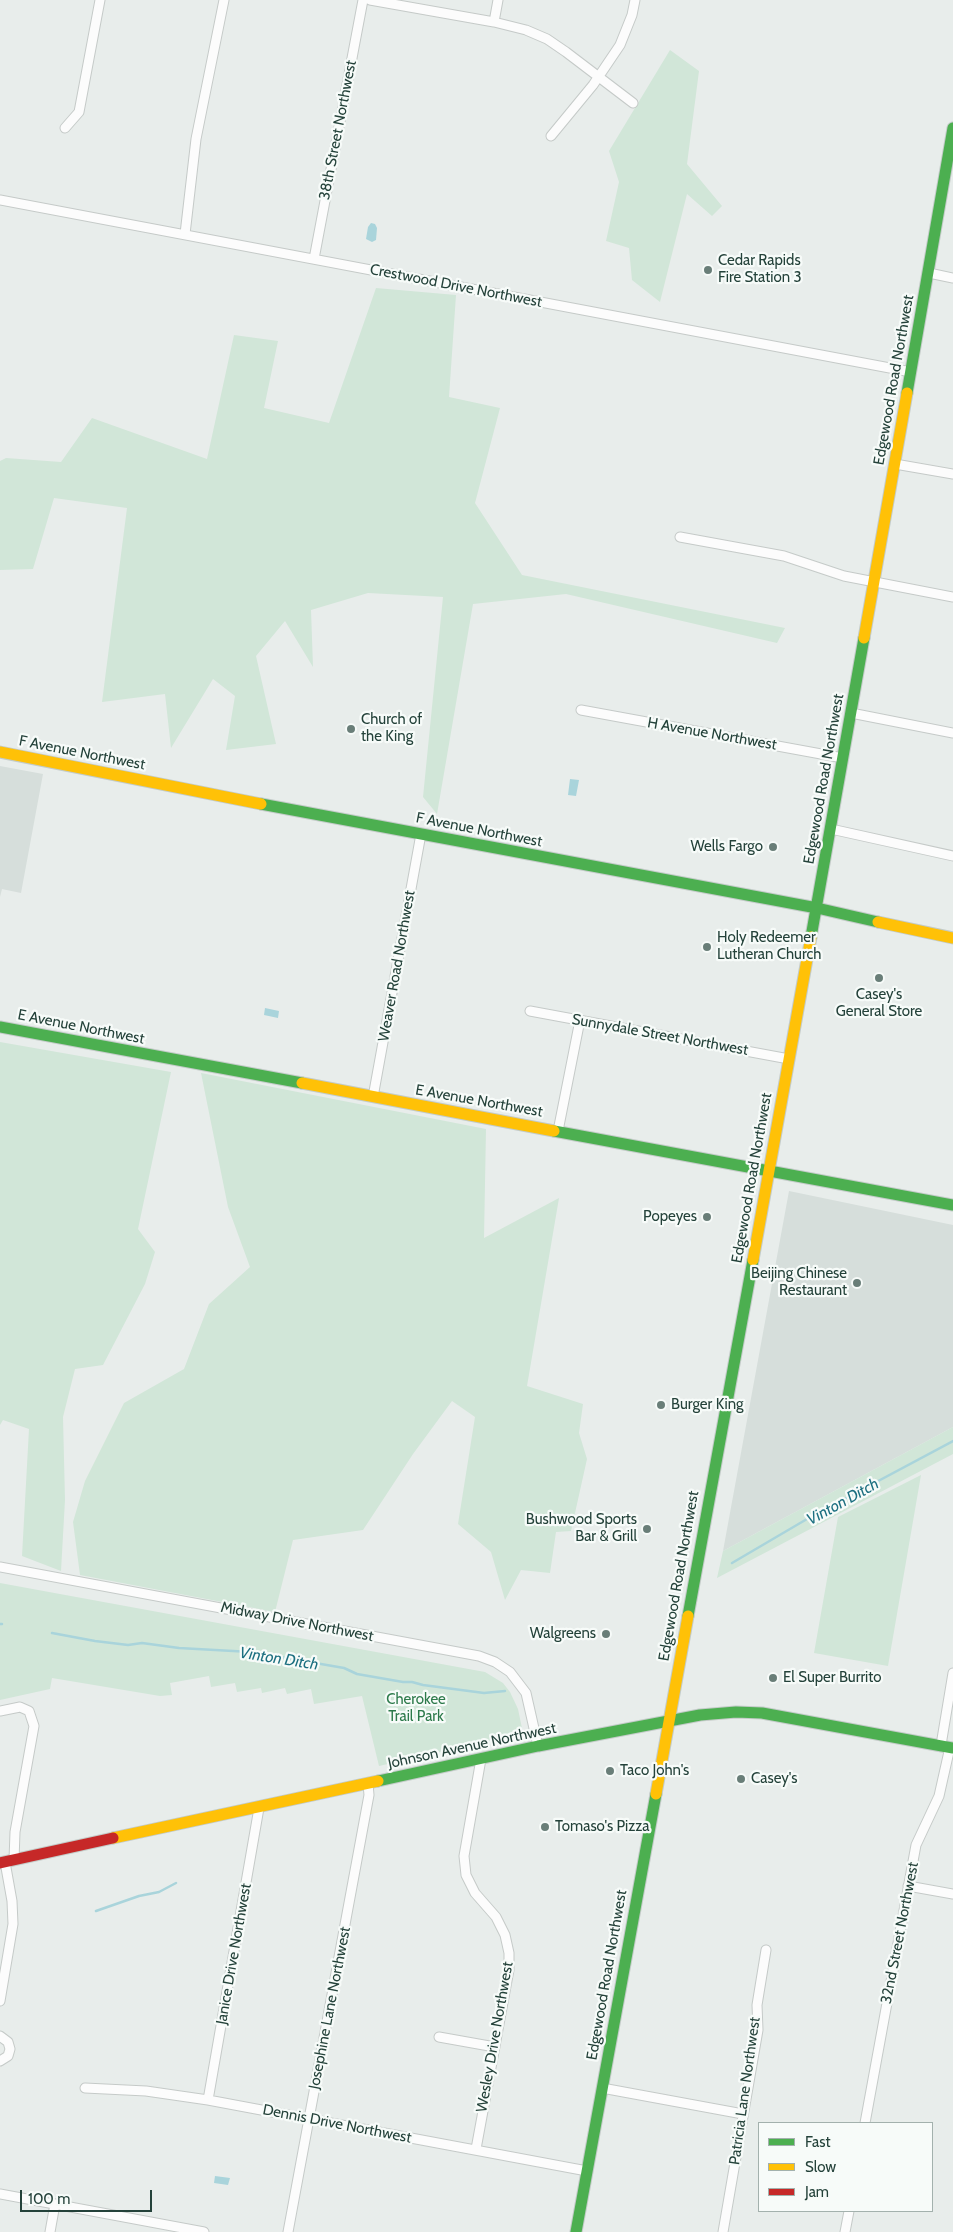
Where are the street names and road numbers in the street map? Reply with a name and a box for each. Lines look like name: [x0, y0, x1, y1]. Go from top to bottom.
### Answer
street label: 38th Street Northwest: [316, 59, 360, 201]
street label: Crestwood Drive Northwest: [368, 260, 544, 312]
street label: Edgewood Road Northwest: [870, 293, 918, 467]
street label: Edgewood Road Northwest: [800, 692, 848, 866]
street label: H Avenue Northwest: [646, 714, 778, 754]
street label: F Avenue Northwest: [17, 732, 147, 774]
street label: F Avenue Northwest: [414, 809, 544, 851]
street label: Weaver Road Northwest: [375, 889, 419, 1043]
street label: E Avenue Northwest: [16, 1006, 146, 1048]
street label: Sunnydale Street Northwest: [570, 1011, 750, 1059]
street label: E Avenue Northwest: [414, 1081, 544, 1121]
street label: Edgewood Road Northwest: [728, 1091, 776, 1265]
street label: Edgewood Road Northwest: [655, 1489, 703, 1663]
street label: Midway Drive Northwest: [219, 1598, 375, 1646]
street label: Johnson Avenue Northwest: [386, 1719, 558, 1773]
street label: 32nd Street Northwest: [877, 1861, 923, 2005]
street label: Janice Drive Northwest: [213, 1882, 255, 2026]
street label: Edgewood Road Northwest: [583, 1888, 631, 2062]
street label: Josephine Lane Northwest: [305, 1925, 355, 2091]
street label: Wesley Drive Northwest: [473, 1960, 517, 2114]
street label: Patricia Lane Northwest: [726, 2016, 764, 2166]
street label: Dennis Drive Northwest: [261, 2101, 413, 2147]

